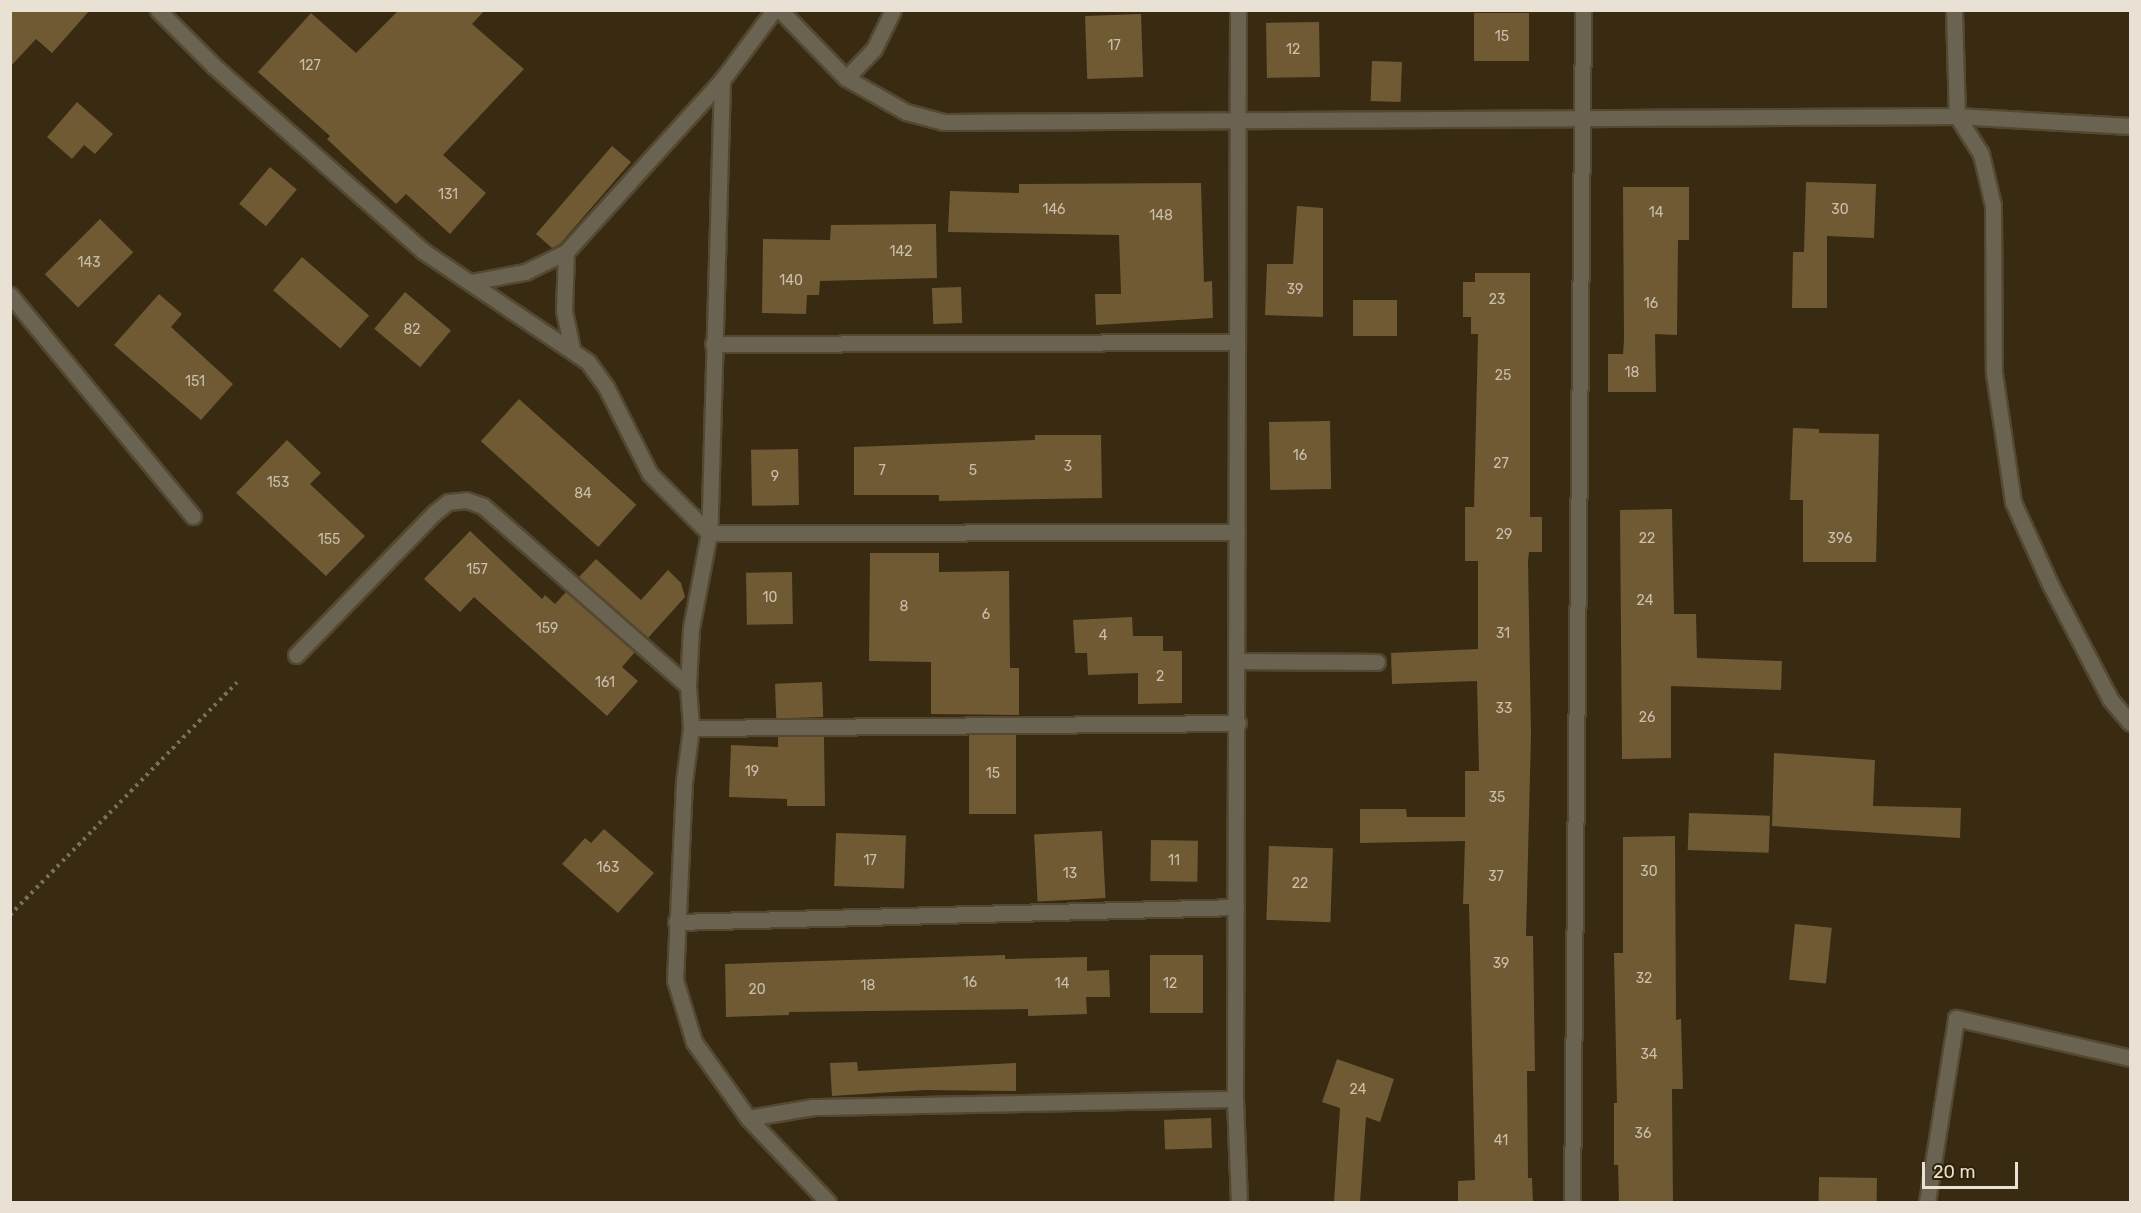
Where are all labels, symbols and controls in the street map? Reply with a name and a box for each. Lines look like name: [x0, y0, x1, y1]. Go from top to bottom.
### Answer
house number: 15: [1495, 29, 1509, 45]
house number: 17: [1107, 38, 1121, 54]
house number: 12: [1286, 42, 1300, 58]
house number: 127: [299, 58, 321, 74]
house number: 131: [438, 187, 458, 203]
house number: 146: [1042, 202, 1066, 218]
house number: 30: [1831, 202, 1849, 218]
house number: 14: [1649, 205, 1663, 221]
house number: 148: [1149, 208, 1173, 224]
house number: 142: [890, 244, 912, 260]
house number: 143: [77, 255, 101, 271]
house number: 140: [779, 273, 803, 289]
house number: 39: [1287, 282, 1303, 298]
house number: 23: [1489, 292, 1505, 308]
house number: 16: [1644, 296, 1658, 312]
house number: 82: [403, 322, 421, 338]
house number: 18: [1625, 365, 1639, 381]
house number: 25: [1495, 368, 1511, 384]
house number: 151: [185, 374, 205, 390]
house number: 16: [1293, 448, 1307, 464]
house number: 27: [1493, 456, 1509, 472]
house number: 3: [1064, 459, 1072, 475]
house number: 7: [878, 463, 886, 479]
house number: 5: [969, 463, 977, 479]
house number: 9: [771, 469, 779, 485]
house number: 153: [267, 475, 289, 491]
house number: 84: [574, 486, 592, 502]
house number: 29: [1496, 527, 1512, 543]
house number: 22: [1639, 531, 1655, 547]
house number: 396: [1827, 531, 1853, 547]
house number: 155: [318, 532, 340, 548]
house number: 157: [466, 562, 488, 578]
house number: 10: [763, 590, 777, 606]
house number: 24: [1637, 593, 1653, 609]
house number: 8: [900, 599, 908, 615]
house number: 6: [982, 607, 990, 623]
house number: 159: [536, 621, 558, 637]
house number: 31: [1496, 626, 1510, 642]
house number: 4: [1099, 628, 1107, 644]
house number: 2: [1156, 669, 1164, 685]
house number: 161: [595, 675, 615, 691]
house number: 33: [1496, 701, 1512, 717]
house number: 26: [1639, 710, 1655, 726]
house number: 19: [745, 764, 759, 780]
house number: 15: [986, 766, 1000, 782]
house number: 35: [1489, 790, 1505, 806]
house number: 17: [863, 853, 877, 869]
house number: 11: [1168, 853, 1180, 869]
house number: 163: [597, 860, 619, 876]
house number: 30: [1640, 864, 1658, 880]
house number: 13: [1063, 866, 1077, 882]
house number: 37: [1488, 869, 1504, 885]
house number: 22: [1292, 876, 1308, 892]
house number: 39: [1493, 956, 1509, 972]
house number: 32: [1636, 971, 1652, 987]
house number: 16: [963, 975, 977, 991]
house number: 14: [1055, 976, 1069, 992]
house number: 12: [1163, 976, 1177, 992]
house number: 18: [861, 978, 875, 994]
house number: 20: [748, 982, 766, 998]
house number: 34: [1640, 1047, 1658, 1063]
house number: 24: [1350, 1082, 1366, 1098]
house number: 36: [1635, 1126, 1651, 1142]
house number: 41: [1494, 1133, 1508, 1149]
scale bar: [1925, 1150, 2021, 1188]
text: 20 m: [1933, 1161, 1975, 1183]

